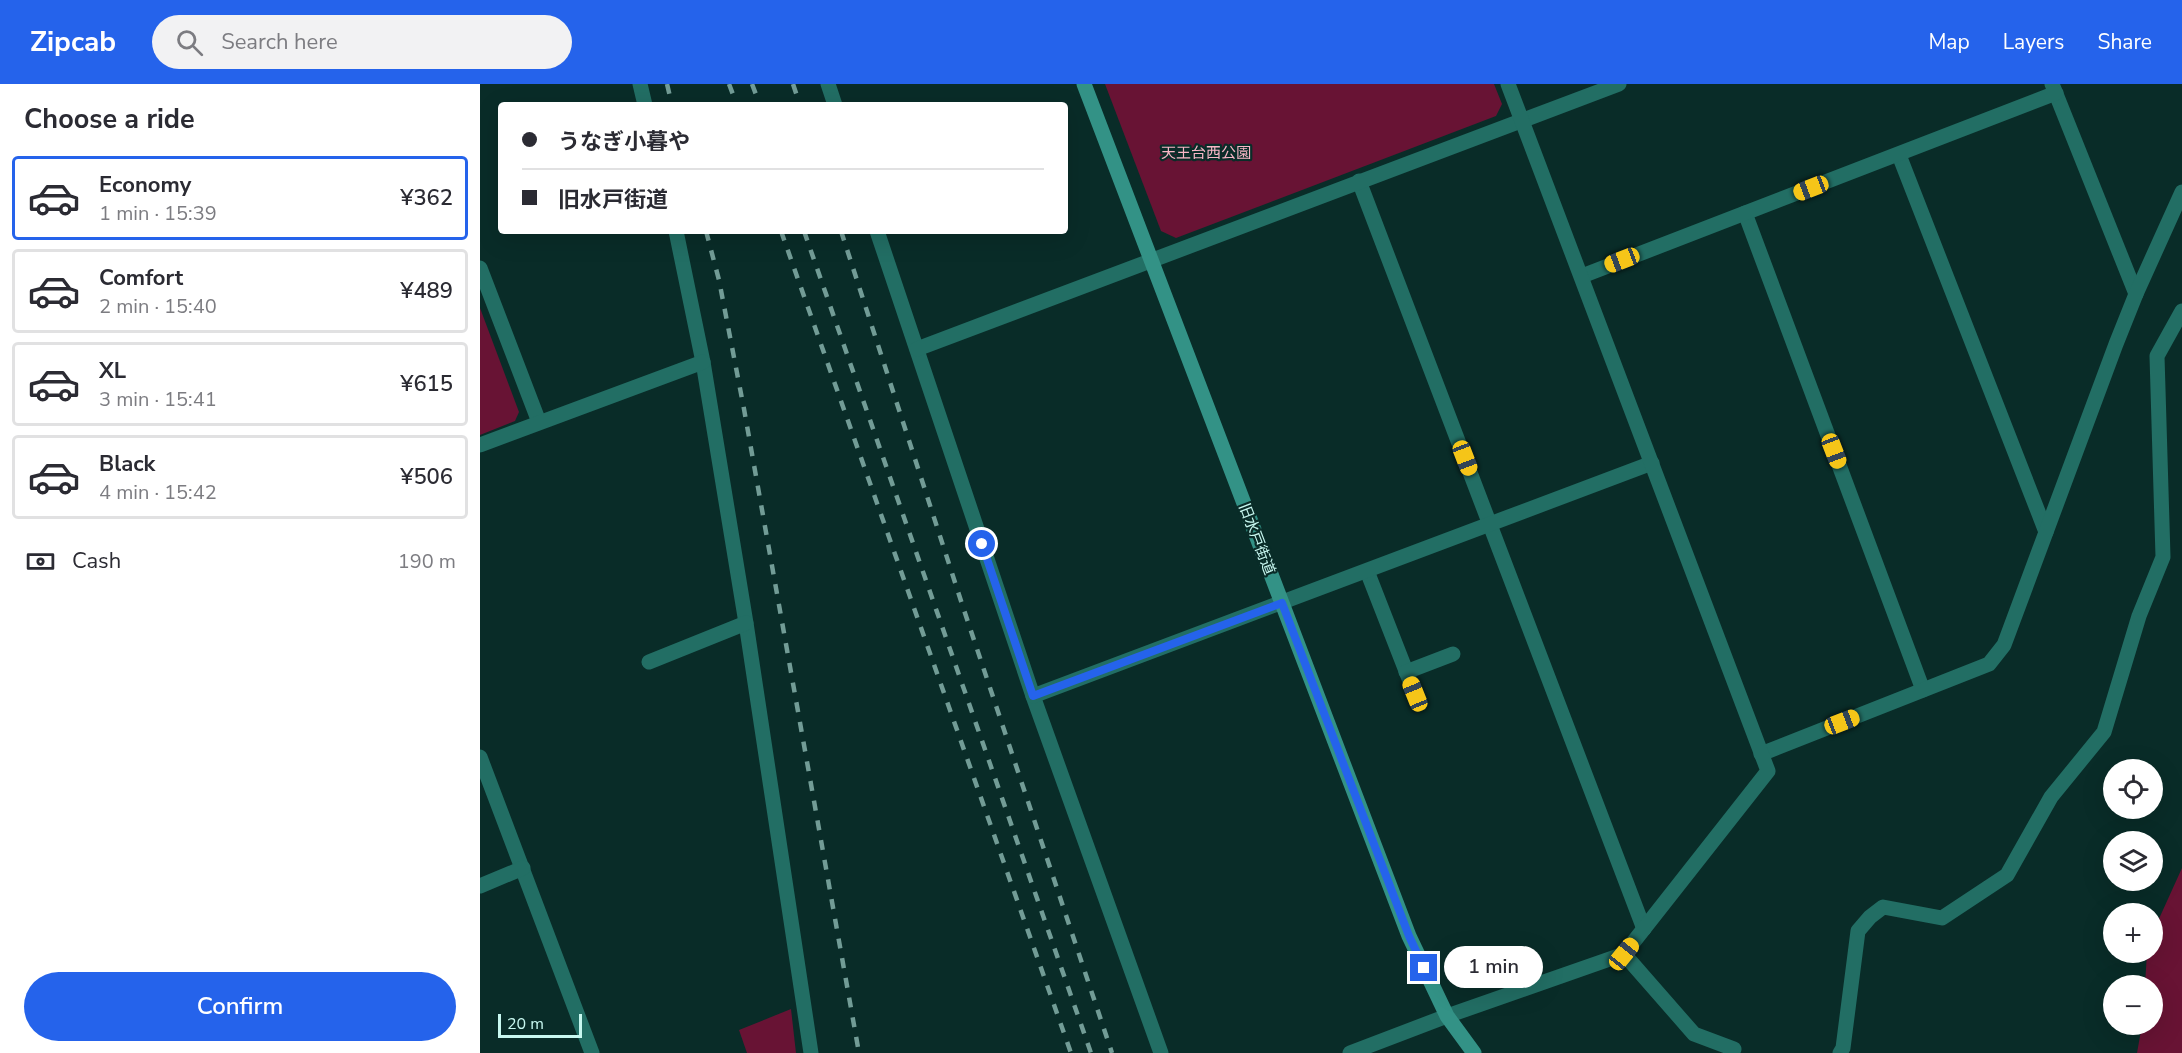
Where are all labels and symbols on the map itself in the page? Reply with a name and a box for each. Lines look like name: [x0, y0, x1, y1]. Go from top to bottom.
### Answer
park label: 天王台西公園: [1161, 143, 1251, 163]
car: [1791, 173, 1831, 203]
car: [1602, 245, 1642, 275]
car: [1819, 431, 1849, 471]
car: [1450, 438, 1480, 478]
street label: 旧水戸街道: [1234, 500, 1280, 578]
route start: [968, 530, 995, 557]
car: [1400, 674, 1430, 714]
car: [1822, 707, 1862, 737]
car: [1606, 934, 1642, 974]
callout: 1 min: [1445, 947, 1544, 989]
route end: [1410, 954, 1437, 981]
scale bar: [498, 1011, 582, 1038]

